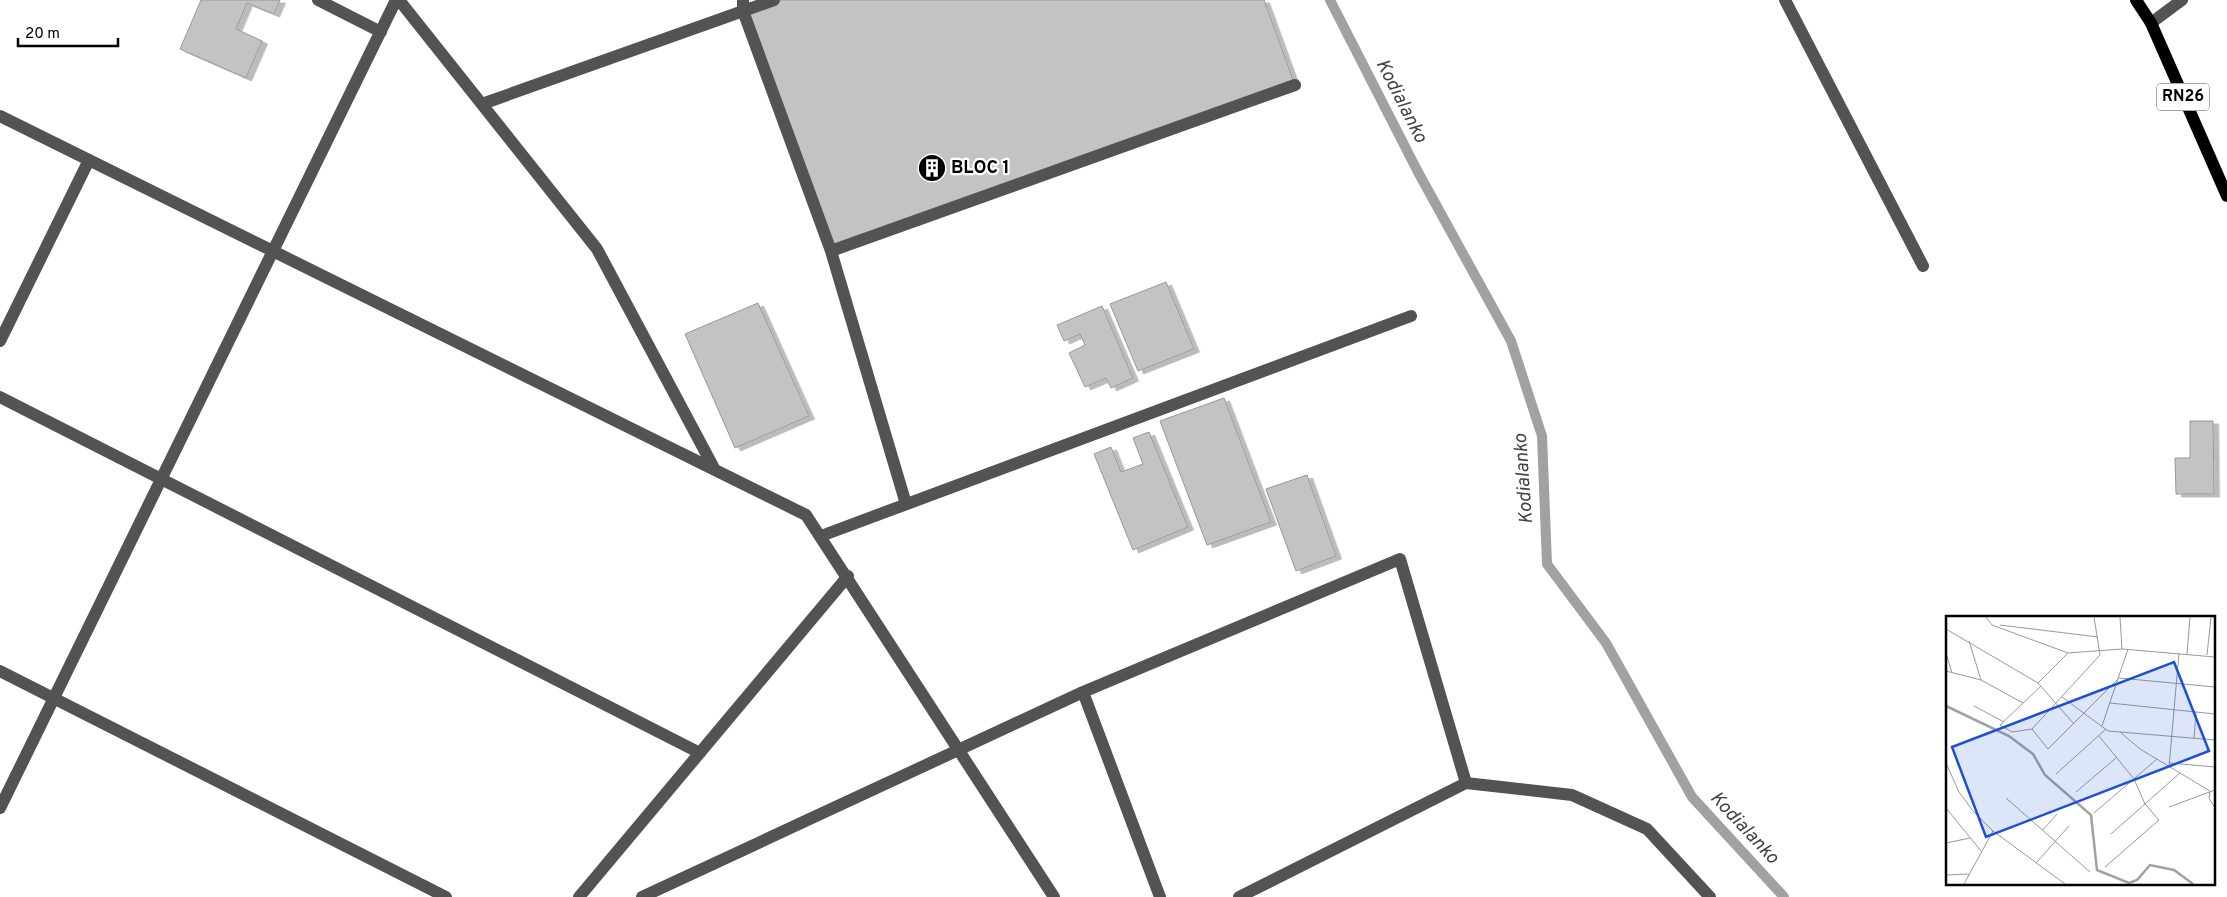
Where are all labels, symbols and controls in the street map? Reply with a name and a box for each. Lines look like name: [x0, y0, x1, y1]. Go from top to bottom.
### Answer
scale bar: [18, 15, 118, 47]
text: 20 m: [25, 25, 60, 44]
water label: Kodialanko: [1370, 55, 1433, 148]
road number: RN26: [2157, 84, 2209, 110]
building icon: BLOC 1: [917, 153, 947, 183]
place label: BLOC 1: [951, 157, 1010, 180]
water label: Kodialanko: [1509, 432, 1539, 525]
inset map: [1946, 616, 2214, 884]
water label: Kodialanko: [1704, 787, 1784, 870]

